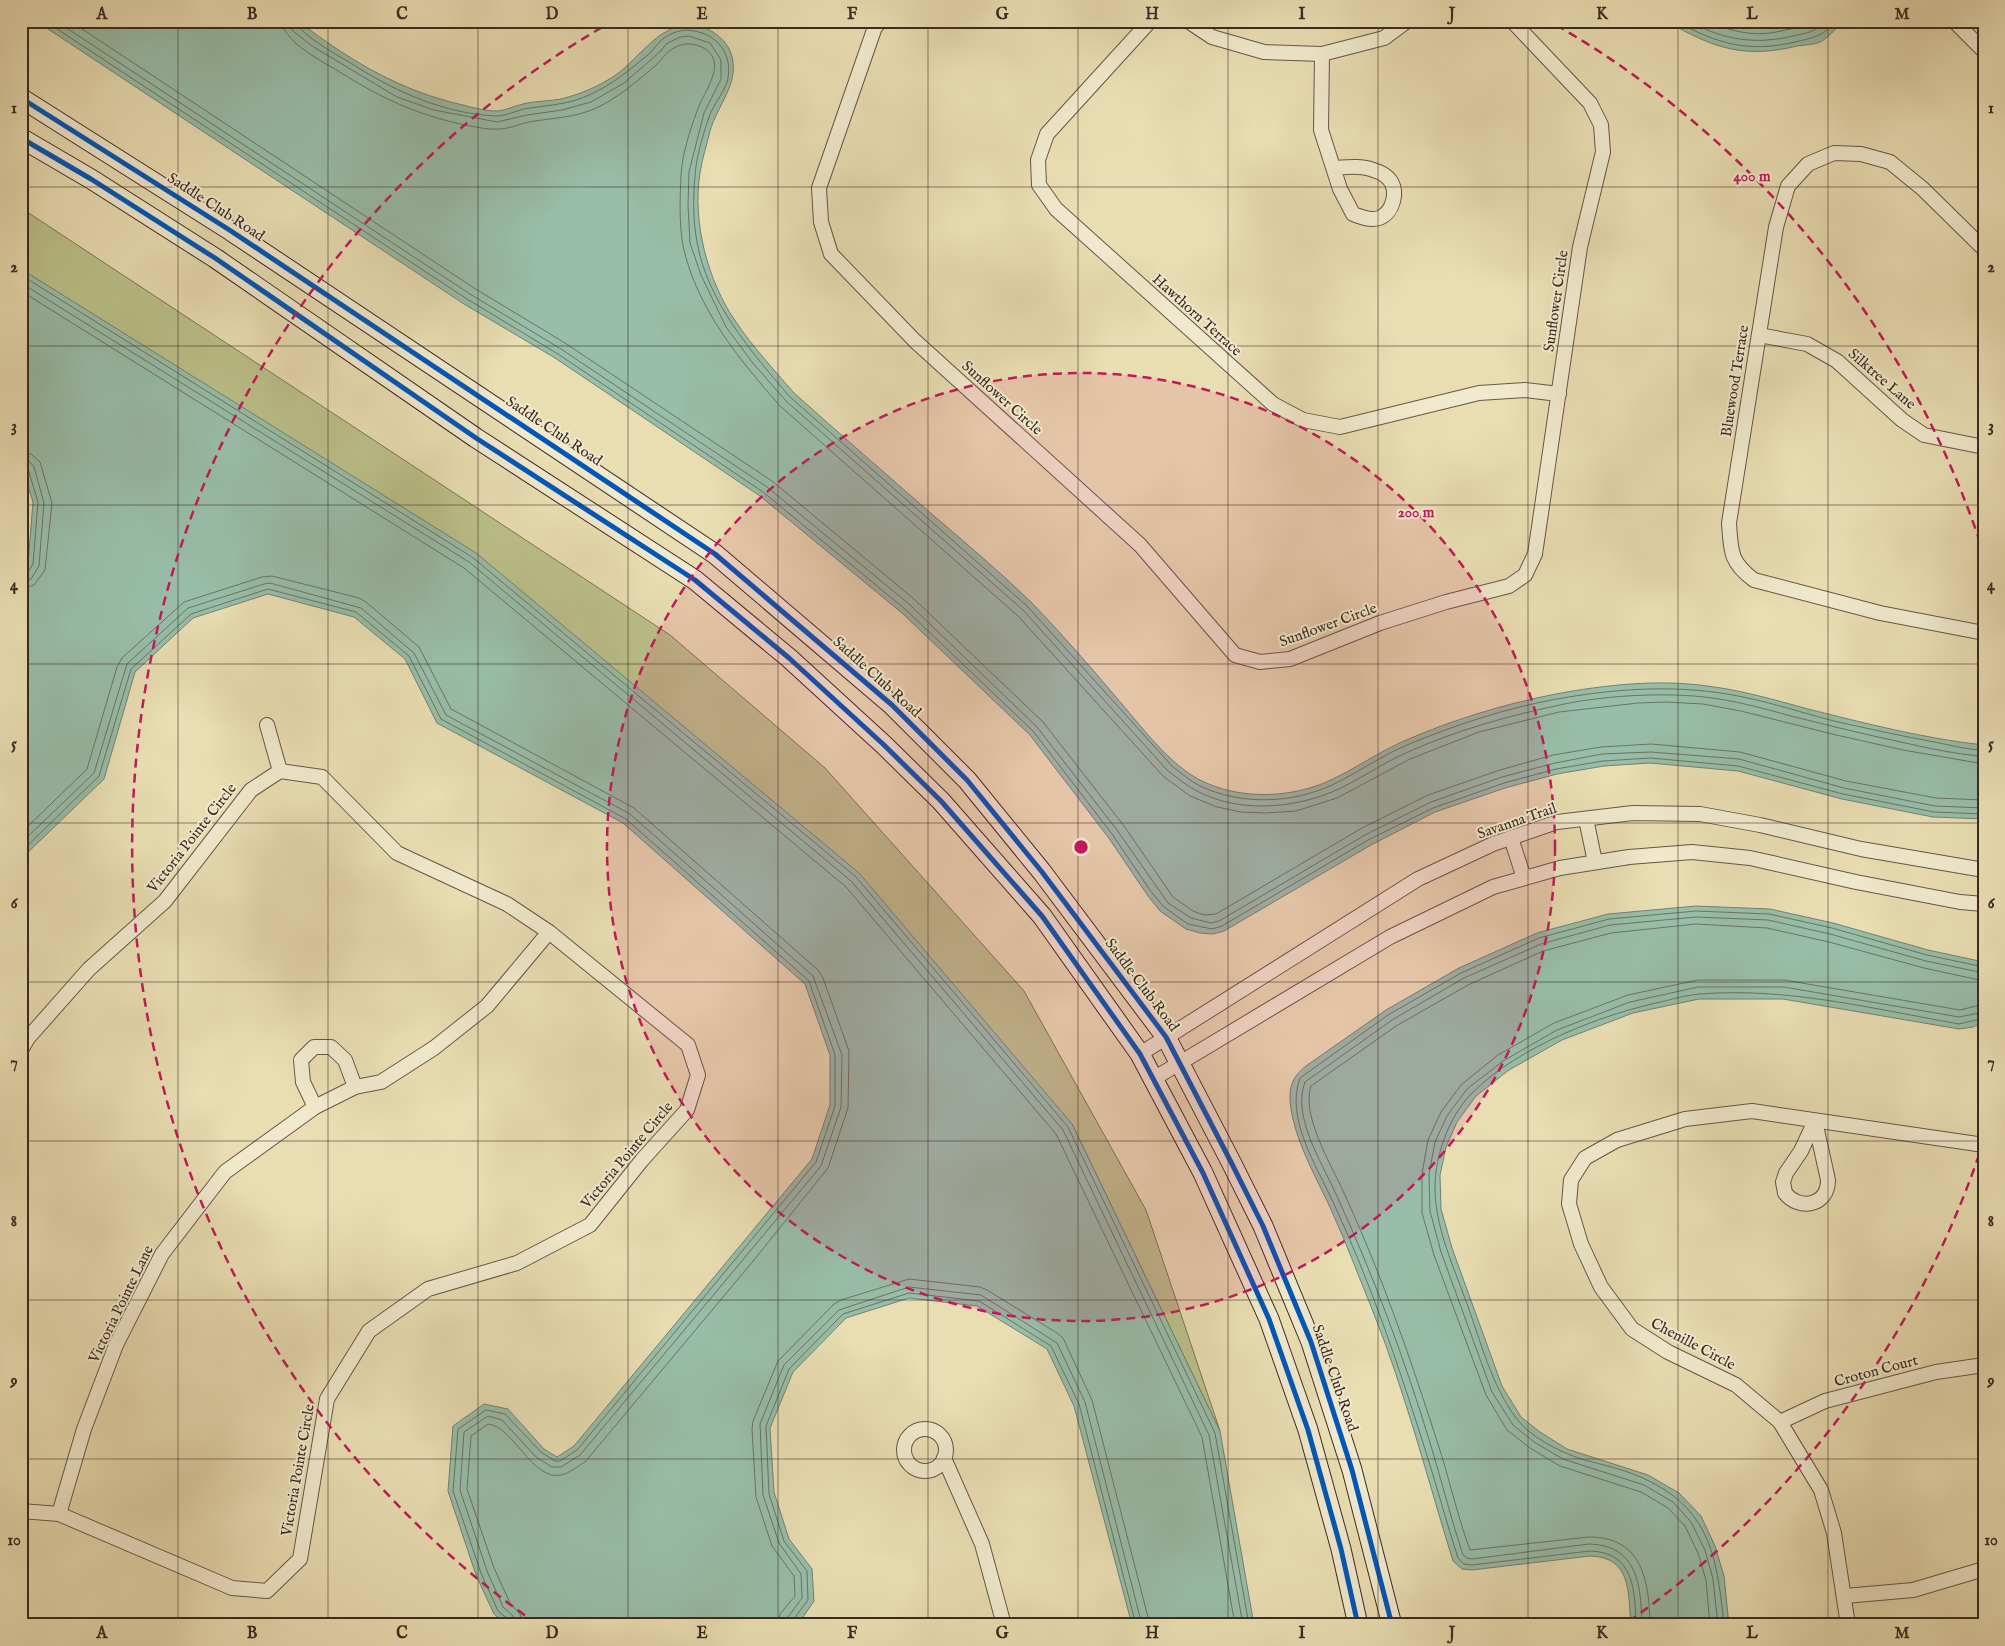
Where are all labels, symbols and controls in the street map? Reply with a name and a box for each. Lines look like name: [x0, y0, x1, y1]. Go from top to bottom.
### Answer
text: A: [96, 5, 109, 25]
text: B: [247, 5, 258, 25]
text: C: [396, 5, 408, 25]
text: D: [546, 5, 559, 25]
text: E: [696, 5, 708, 25]
text: F: [847, 5, 858, 25]
text: G: [996, 5, 1009, 25]
text: H: [1145, 5, 1159, 25]
text: I: [1299, 5, 1306, 25]
text: J: [1447, 5, 1456, 25]
text: K: [1596, 5, 1609, 25]
text: L: [1746, 5, 1758, 25]
text: M: [1894, 5, 1910, 25]
text: 1: [11, 99, 17, 119]
text: 1: [1988, 99, 1994, 119]
text: 400 m: [1734, 167, 1771, 186]
street label: Saddle Club Road: [164, 169, 269, 246]
street label: Sunflower Circle: [1539, 249, 1573, 353]
text: 2: [10, 258, 18, 278]
text: 2: [1987, 258, 1995, 278]
street label: Hawthorn Terrace: [1148, 270, 1246, 360]
street label: Bluewood Terrace: [1717, 324, 1753, 438]
street label: Silktree Lane: [1844, 344, 1920, 414]
street label: Sunflower Circle: [958, 357, 1047, 439]
street label: Saddle Club Road: [502, 392, 607, 471]
text: 3: [11, 417, 17, 437]
text: 3: [1988, 417, 1994, 437]
text: 200 m: [1398, 503, 1435, 522]
text: 4: [10, 576, 19, 596]
text: 4: [1987, 576, 1996, 596]
street label: Sunflower Circle: [1277, 599, 1379, 651]
street label: Saddle Club Road: [829, 632, 926, 722]
text: 5: [11, 735, 17, 755]
text: 5: [1988, 735, 1994, 755]
street label: Victoria Pointe Circle: [143, 779, 241, 897]
street label: Savanna Trail: [1475, 798, 1560, 843]
centre of rings: [1072, 838, 1090, 856]
text: 6: [11, 894, 19, 914]
text: 6: [1988, 894, 1996, 914]
street label: Saddle Club Road: [1101, 935, 1184, 1036]
text: 7: [10, 1053, 18, 1073]
text: 7: [1987, 1053, 1995, 1073]
street label: Victoria Pointe Circle: [576, 1098, 677, 1213]
text: 8: [11, 1212, 17, 1232]
text: 8: [1988, 1212, 1994, 1232]
street label: Victoria Pointe Lane: [84, 1242, 158, 1367]
street label: Chenille Circle: [1647, 1314, 1739, 1374]
street label: Saddle Club Road: [1308, 1322, 1363, 1435]
street label: Croton Court: [1832, 1351, 1920, 1391]
text: 9: [10, 1372, 18, 1392]
text: 9: [1987, 1372, 1995, 1392]
street label: Victoria Pointe Circle: [277, 1402, 319, 1539]
text: 10: [7, 1531, 21, 1551]
text: 10: [1984, 1531, 1998, 1551]
text: A: [96, 1624, 109, 1644]
text: B: [247, 1624, 258, 1644]
text: C: [396, 1624, 408, 1644]
text: D: [546, 1624, 559, 1644]
text: E: [696, 1624, 708, 1644]
text: F: [847, 1624, 858, 1644]
text: G: [996, 1624, 1009, 1644]
text: H: [1145, 1624, 1159, 1644]
text: I: [1299, 1624, 1306, 1644]
text: J: [1447, 1624, 1456, 1644]
text: K: [1596, 1624, 1609, 1644]
text: L: [1746, 1624, 1758, 1644]
text: M: [1894, 1624, 1910, 1644]

